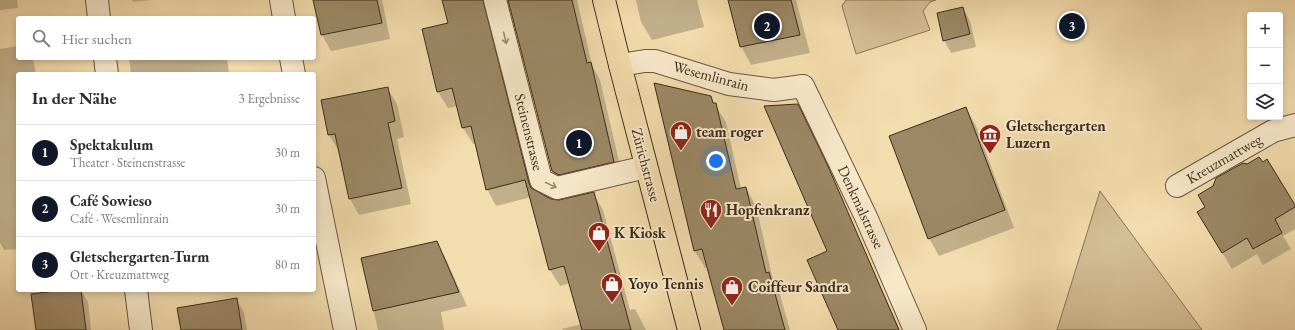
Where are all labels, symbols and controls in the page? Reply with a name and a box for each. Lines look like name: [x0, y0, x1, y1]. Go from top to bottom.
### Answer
pin: 2: [754, 11, 780, 41]
pin: 3: [1059, 11, 1085, 41]
map controls: [1247, 12, 1283, 120]
button: +: [1247, 12, 1283, 48]
search box: [16, 16, 316, 60]
icon: search: [30, 27, 52, 49]
text: Hier suchen: [62, 29, 132, 48]
one-way arrow: [501, 31, 509, 44]
button: −: [1247, 48, 1283, 84]
street label: Wesemlinrain: [671, 56, 751, 95]
button: layers: [1247, 84, 1283, 120]
text: In der Nähe: [32, 87, 117, 109]
text: 3 Ergebnisse: [239, 90, 300, 107]
street label: Steinenstrasse: [511, 91, 548, 173]
place label: Gletschergarten Luzern: [1006, 116, 1106, 152]
shop icon: team roger: [668, 119, 694, 152]
place label: team roger: [696, 122, 764, 141]
museum icon: Gletschergarten Luzern: [977, 122, 1003, 155]
street label: Zürichstrasse: [628, 126, 665, 204]
pin: 1: [566, 128, 592, 158]
street label: Kreuzmattweg: [1183, 129, 1265, 188]
text: Spektakulum: [70, 135, 153, 154]
text: 1: [42, 144, 48, 161]
text: 30 m: [275, 144, 300, 161]
your location: [706, 151, 726, 171]
text: Theater · Steinenstrasse: [70, 154, 185, 171]
street label: Denkmalstrasse: [834, 162, 889, 251]
one-way arrow: [545, 182, 557, 189]
text: Café Sowieso: [70, 191, 152, 210]
restaurant icon: Hopfenkranz: [698, 197, 724, 230]
text: 2: [42, 200, 48, 217]
text: 30 m: [275, 200, 300, 217]
place label: Hopfenkranz: [726, 200, 810, 219]
text: Café · Wesemlinrain: [70, 210, 169, 227]
shop icon: K Kiosk: [586, 220, 612, 253]
place label: K Kiosk: [614, 223, 667, 242]
text: Gletschergarten-Turm: [70, 247, 209, 266]
text: 3: [42, 256, 48, 273]
text: 80 m: [275, 256, 300, 273]
text: Ort · Kreuzmattweg: [70, 266, 169, 283]
shop icon: Yoyo Tennis: [599, 271, 625, 304]
place label: Yoyo Tennis: [628, 274, 704, 293]
shop icon: Coiffeur Sandra: [719, 274, 745, 307]
place label: Coiffeur Sandra: [748, 277, 849, 296]

